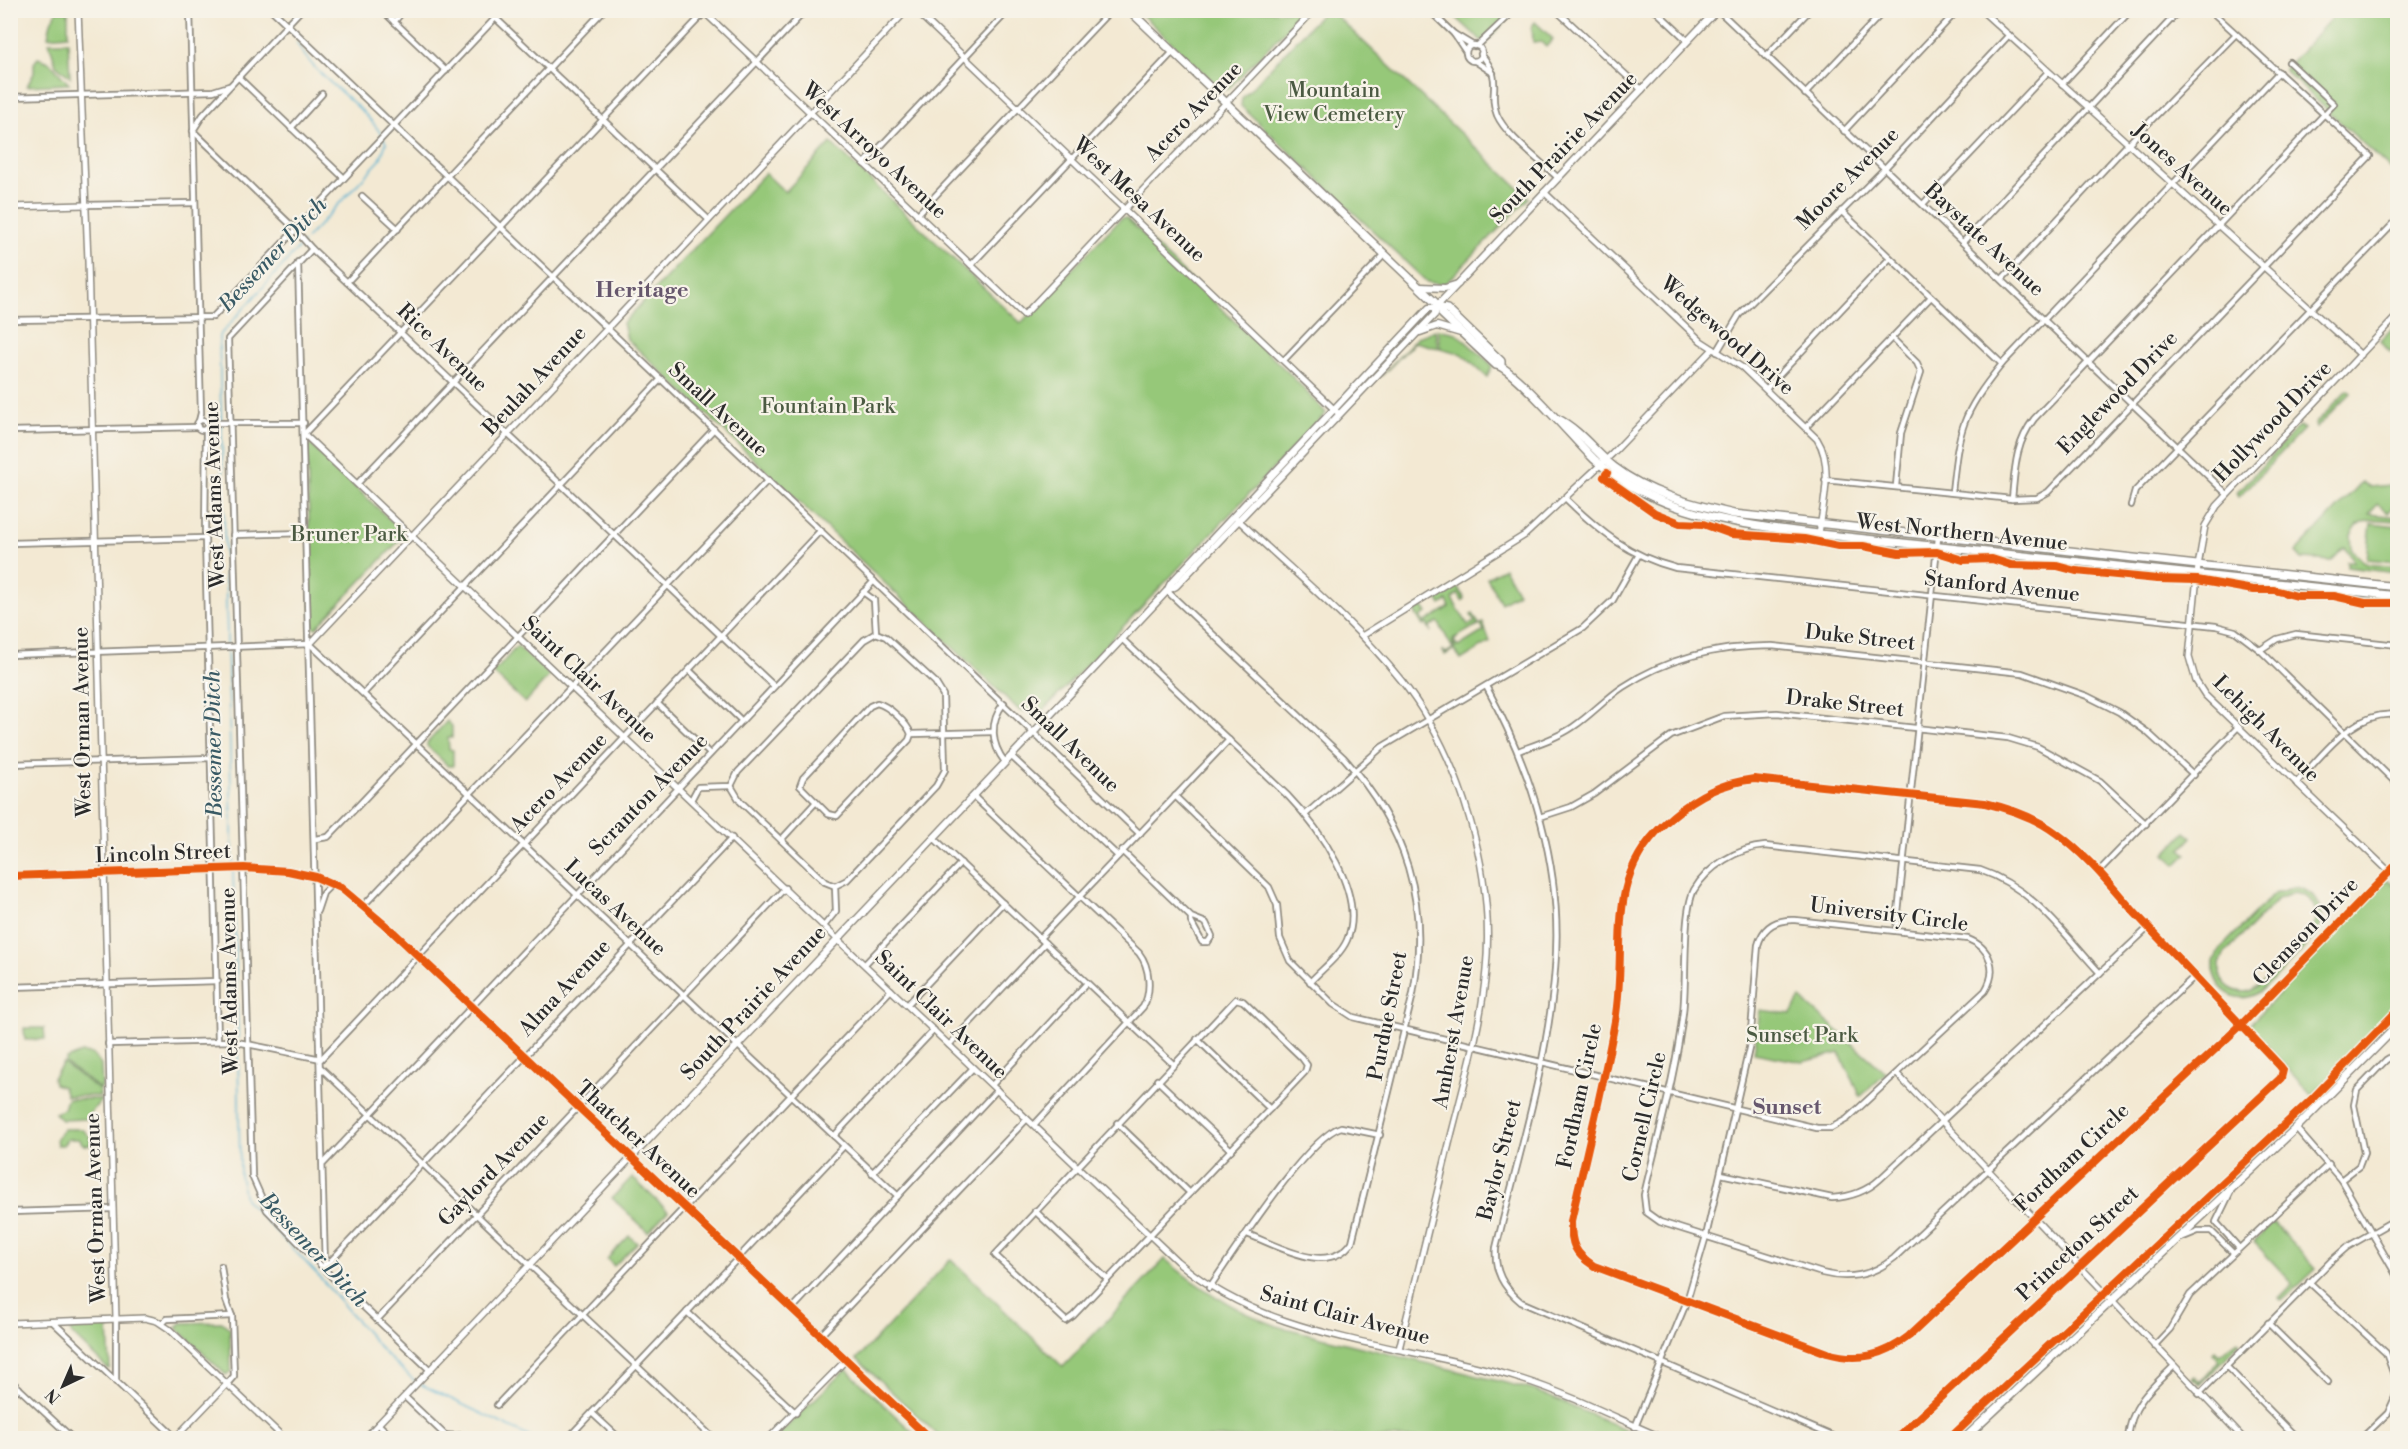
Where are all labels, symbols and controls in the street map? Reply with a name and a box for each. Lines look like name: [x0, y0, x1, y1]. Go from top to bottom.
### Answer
street label: Acero Avenue: [1139, 56, 1248, 168]
street label: South Prairie Avenue: [1485, 66, 1643, 230]
street label: West Arroyo Avenue: [795, 76, 952, 225]
park label: Mountain View Cemetery: [1262, 78, 1406, 128]
street label: Jones Avenue: [2125, 117, 2238, 222]
street label: Moore Avenue: [1791, 122, 1905, 236]
street label: West Mesa Avenue: [1067, 131, 1211, 268]
street label: Baystate Avenue: [1918, 177, 2049, 302]
water label: Bessemer Ditch: [212, 191, 334, 319]
street label: Wedgewood Drive: [1654, 270, 1799, 401]
district label: Heritage: [595, 277, 689, 304]
street label: Rice Avenue: [391, 298, 493, 398]
street label: Beulah Avenue: [477, 321, 592, 442]
street label: Englewood Drive: [2052, 326, 2184, 460]
street label: Hollywood Drive: [2208, 356, 2338, 488]
street label: Small Avenue: [663, 357, 773, 463]
park label: Fountain Park: [761, 394, 896, 420]
street label: West Adams Avenue: [199, 401, 231, 590]
street label: West Northern Avenue: [1854, 509, 2069, 557]
park label: Bruner Park: [290, 522, 408, 548]
street label: Stanford Avenue: [1923, 566, 2081, 608]
street label: Saint Clair Avenue: [516, 611, 662, 749]
street label: Duke Street: [1803, 619, 1917, 657]
street label: West Orman Avenue: [68, 627, 98, 818]
water label: Bessemer Ditch: [199, 669, 229, 819]
street label: Lehigh Avenue: [2207, 670, 2325, 788]
street label: Drake Street: [1785, 685, 1906, 723]
street label: Small Avenue: [1015, 692, 1125, 798]
street label: Acero Avenue: [504, 727, 613, 839]
street label: Scranton Avenue: [584, 728, 714, 862]
street label: Lincoln Street: [95, 839, 232, 869]
street label: Lucas Avenue: [559, 854, 671, 962]
street label: Clemson Drive: [2248, 872, 2364, 992]
street label: West Adams Avenue: [215, 887, 245, 1076]
street label: University Circle: [1808, 892, 1970, 938]
street label: South Prairie Avenue: [676, 920, 832, 1086]
street label: Alma Avenue: [513, 934, 617, 1043]
street label: Saint Clair Avenue: [869, 945, 1013, 1085]
street label: Purdue Street: [1363, 949, 1413, 1083]
street label: Amherst Avenue: [1428, 953, 1480, 1112]
street label: Fordham Circle: [1552, 1021, 1608, 1171]
park label: Sunset Park: [1746, 1023, 1859, 1049]
street label: Cornell Circle: [1617, 1049, 1673, 1185]
street label: Thatcher Avenue: [570, 1076, 706, 1204]
district label: Sunset: [1753, 1094, 1821, 1121]
street label: Baylor Street: [1472, 1096, 1528, 1224]
street label: Fordham Circle: [2009, 1098, 2135, 1218]
street label: Gaylord Avenue: [433, 1108, 555, 1232]
street label: West Orman Avenue: [80, 1112, 112, 1305]
street label: Princeton Street: [2012, 1180, 2145, 1307]
water label: Bessemer Ditch: [252, 1186, 374, 1314]
street label: Saint Clair Avenue: [1257, 1281, 1433, 1351]
north arrow: [33, 1356, 93, 1416]
text: N: [42, 1384, 65, 1408]

